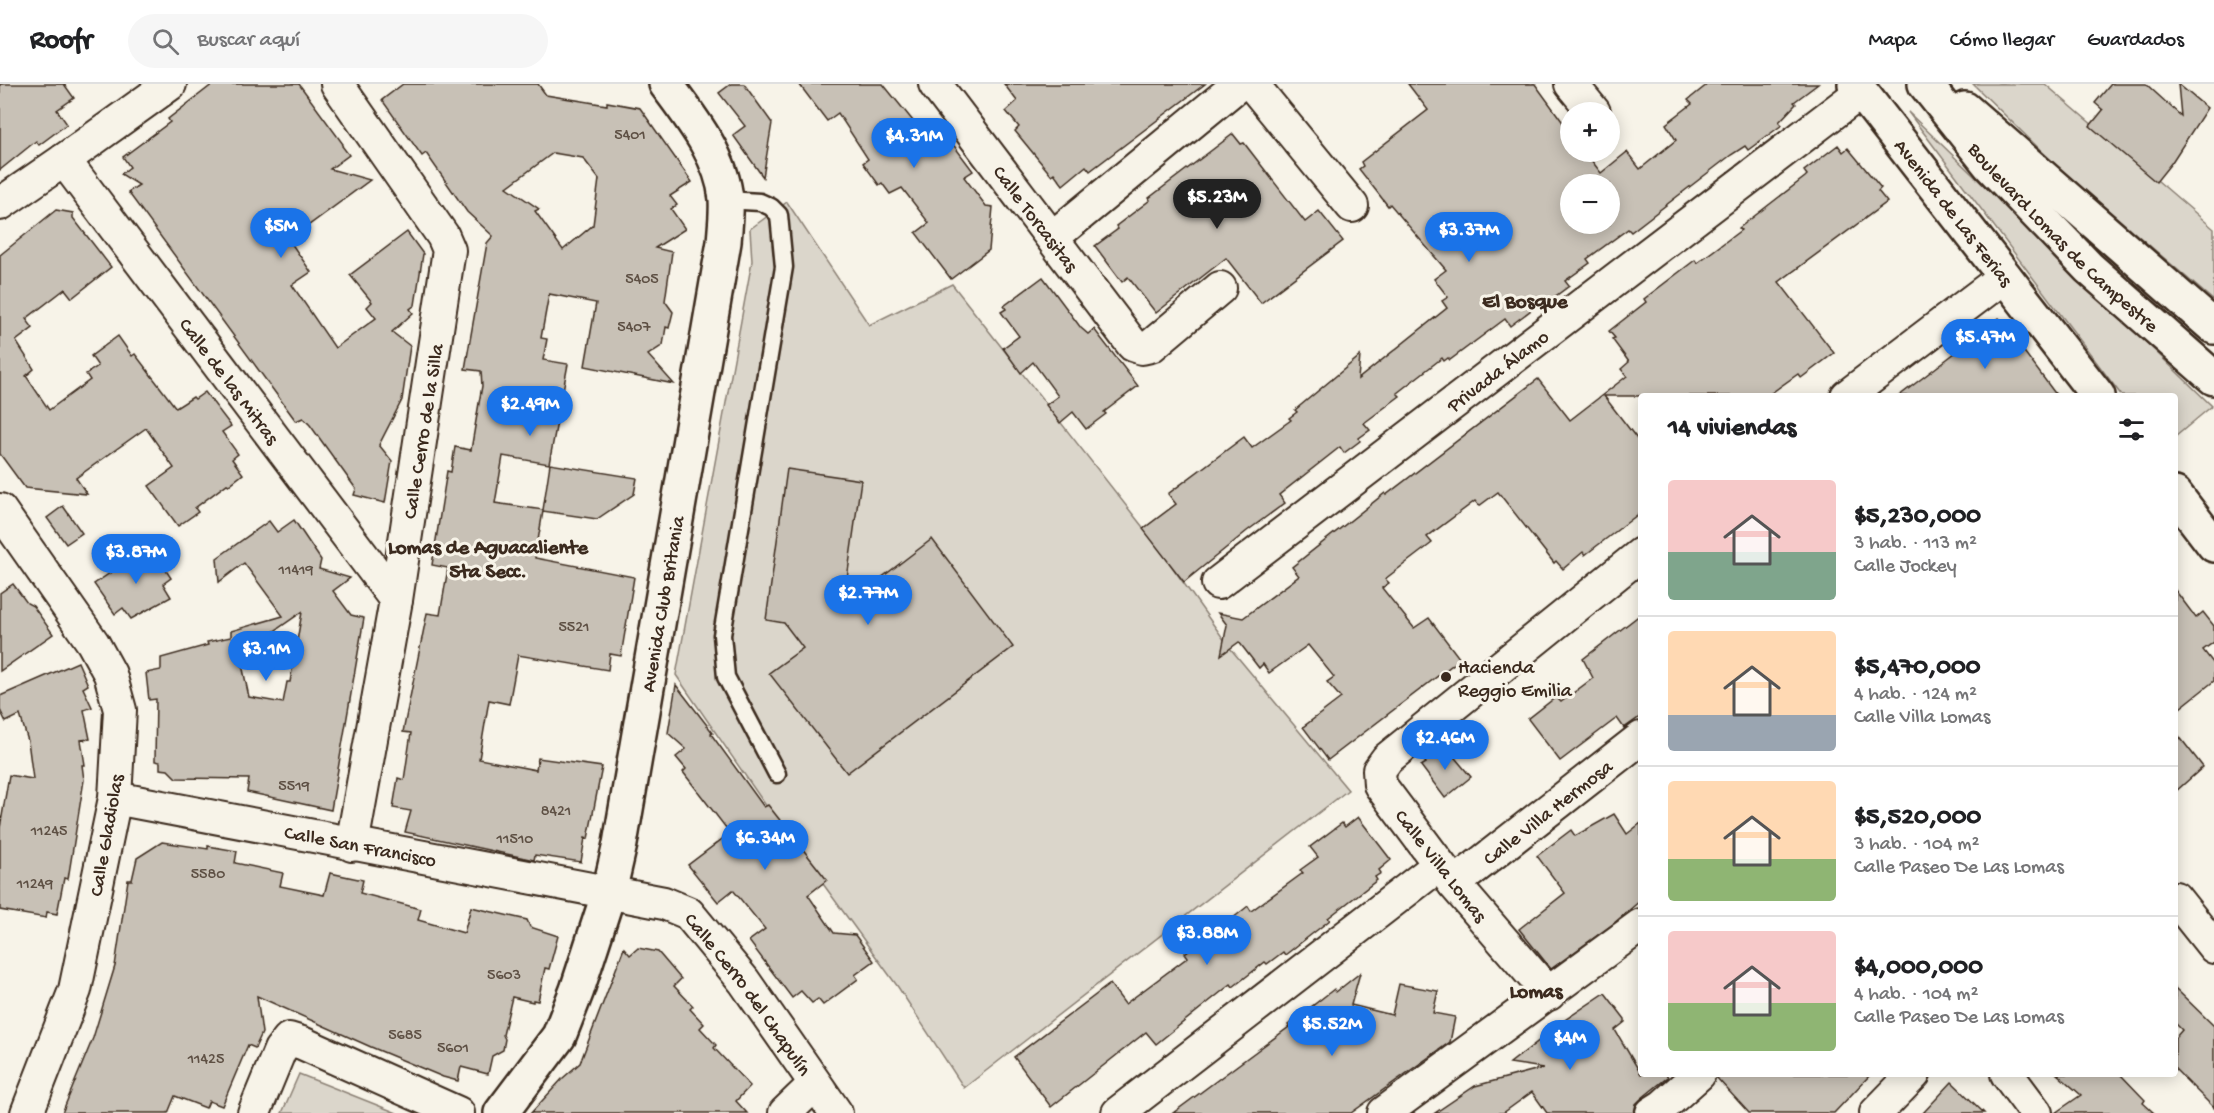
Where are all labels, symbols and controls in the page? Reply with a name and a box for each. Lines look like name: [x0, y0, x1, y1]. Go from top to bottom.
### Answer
search box: [128, 14, 548, 68]
text: Roofr: [30, 25, 92, 58]
icon: search: [149, 25, 182, 58]
text: Buscar aquí: [197, 28, 300, 54]
text: Mapa: [1868, 29, 1917, 54]
text: Cómo llegar: [1950, 29, 2054, 54]
text: Guardados: [2087, 29, 2184, 54]
map controls: [1560, 102, 1620, 234]
button: +: [1560, 102, 1620, 162]
pin: $4.31M: [865, 118, 963, 169]
text: $4.31M: [885, 126, 943, 149]
house number: 5401: [614, 127, 646, 146]
street label: Avenida de Las Ferias: [1887, 136, 2017, 293]
street label: Boulevard Lomas de Campestre: [1961, 139, 2162, 339]
street label: Calle Torcasitas: [986, 162, 1082, 278]
button: −: [1560, 174, 1620, 234]
pin: $5.23M: [1168, 179, 1266, 230]
text: $5.23M: [1187, 187, 1247, 210]
pin: $5M: [252, 208, 310, 259]
pin: $3.37M: [1420, 212, 1518, 263]
text: $5M: [264, 216, 298, 239]
text: $3.37M: [1439, 220, 1499, 243]
house number: 5405: [625, 271, 659, 290]
district label: El Bosque: [1482, 291, 1569, 316]
street label: Calle de las Mitras: [172, 315, 283, 451]
house number: 5407: [617, 319, 651, 338]
pin: $5.47M: [1936, 319, 2034, 370]
street label: Privada Álamo: [1443, 327, 1555, 419]
text: $5.47M: [1955, 327, 2015, 350]
street label: Calle Cerro de la Silla: [400, 342, 451, 521]
pin: $2.49M: [481, 386, 579, 437]
text: $2.49M: [501, 394, 559, 417]
icon: filters: [2115, 413, 2148, 446]
text: 14 viviendas: [1668, 414, 1796, 445]
text: $5,230,000: [1854, 502, 1981, 533]
icon: home: [1716, 504, 1788, 576]
street label: Avenida Club Britania: [638, 514, 692, 694]
text: 3 hab. · 113 m²: [1854, 533, 1977, 556]
pin: $3.87M: [87, 534, 185, 585]
district label: Lomas de Aguacaliente 5ta Secc.: [388, 537, 589, 586]
text: $3.87M: [106, 542, 166, 565]
text: Calle Jockey: [1854, 556, 1957, 579]
house number: 11419: [278, 562, 313, 581]
pin: $2.77M: [819, 575, 917, 626]
text: $2.77M: [838, 583, 898, 606]
house number: 5521: [558, 619, 590, 638]
pin: $3.1M: [224, 631, 308, 682]
text: $3.1M: [242, 639, 290, 662]
text: $5,470,000: [1854, 653, 1981, 684]
icon: home: [1716, 655, 1788, 727]
place label: Hacienda Reggio Emilia: [1458, 658, 1573, 704]
marker: Hacienda Reggio Emilia: [1439, 670, 1453, 684]
text: 4 hab. · 124 m²: [1854, 684, 1977, 707]
text: Calle Villa Lomas: [1854, 707, 1990, 730]
pin: $2.46M: [1396, 720, 1494, 771]
text: $2.46M: [1416, 728, 1474, 751]
street label: Calle Villa Hermosa: [1480, 756, 1619, 872]
street label: Calle Gladiolas: [86, 772, 131, 898]
house number: 5519: [278, 778, 310, 797]
house number: 8421: [541, 803, 571, 822]
text: $5,520,000: [1854, 803, 1981, 834]
icon: home: [1716, 805, 1788, 877]
street label: Calle Villa Lomas: [1388, 806, 1491, 928]
pin: $6.34M: [716, 820, 814, 871]
house number: 11245: [30, 823, 67, 842]
street label: Calle San Francisco: [282, 823, 438, 874]
text: $6.34M: [735, 828, 795, 851]
house number: 11510: [496, 831, 533, 850]
text: 3 hab. · 104 m²: [1854, 834, 1979, 857]
text: Calle Paseo De Las Lomas: [1854, 857, 2064, 880]
house number: 5580: [191, 866, 225, 885]
house number: 11249: [16, 876, 53, 895]
street label: Calle Cerro del Chapulín: [678, 910, 815, 1082]
pin: $3.88M: [1158, 915, 1256, 966]
text: $3.88M: [1176, 923, 1238, 946]
text: $4,000,000: [1854, 953, 1983, 984]
icon: home: [1716, 955, 1788, 1027]
house number: 5603: [487, 967, 521, 986]
district label: Lomas: [1510, 981, 1564, 1006]
text: 4 hab. · 104 m²: [1854, 984, 1978, 1007]
pin: $5.52M: [1283, 1006, 1381, 1057]
text: Calle Paseo De Las Lomas: [1854, 1007, 2064, 1030]
text: $5.52M: [1302, 1014, 1362, 1037]
pin: $4M: [1541, 1020, 1599, 1071]
house number: 5685: [388, 1027, 422, 1046]
text: $4M: [1554, 1028, 1586, 1051]
house number: 5601: [437, 1040, 469, 1059]
house number: 11425: [187, 1051, 224, 1070]

